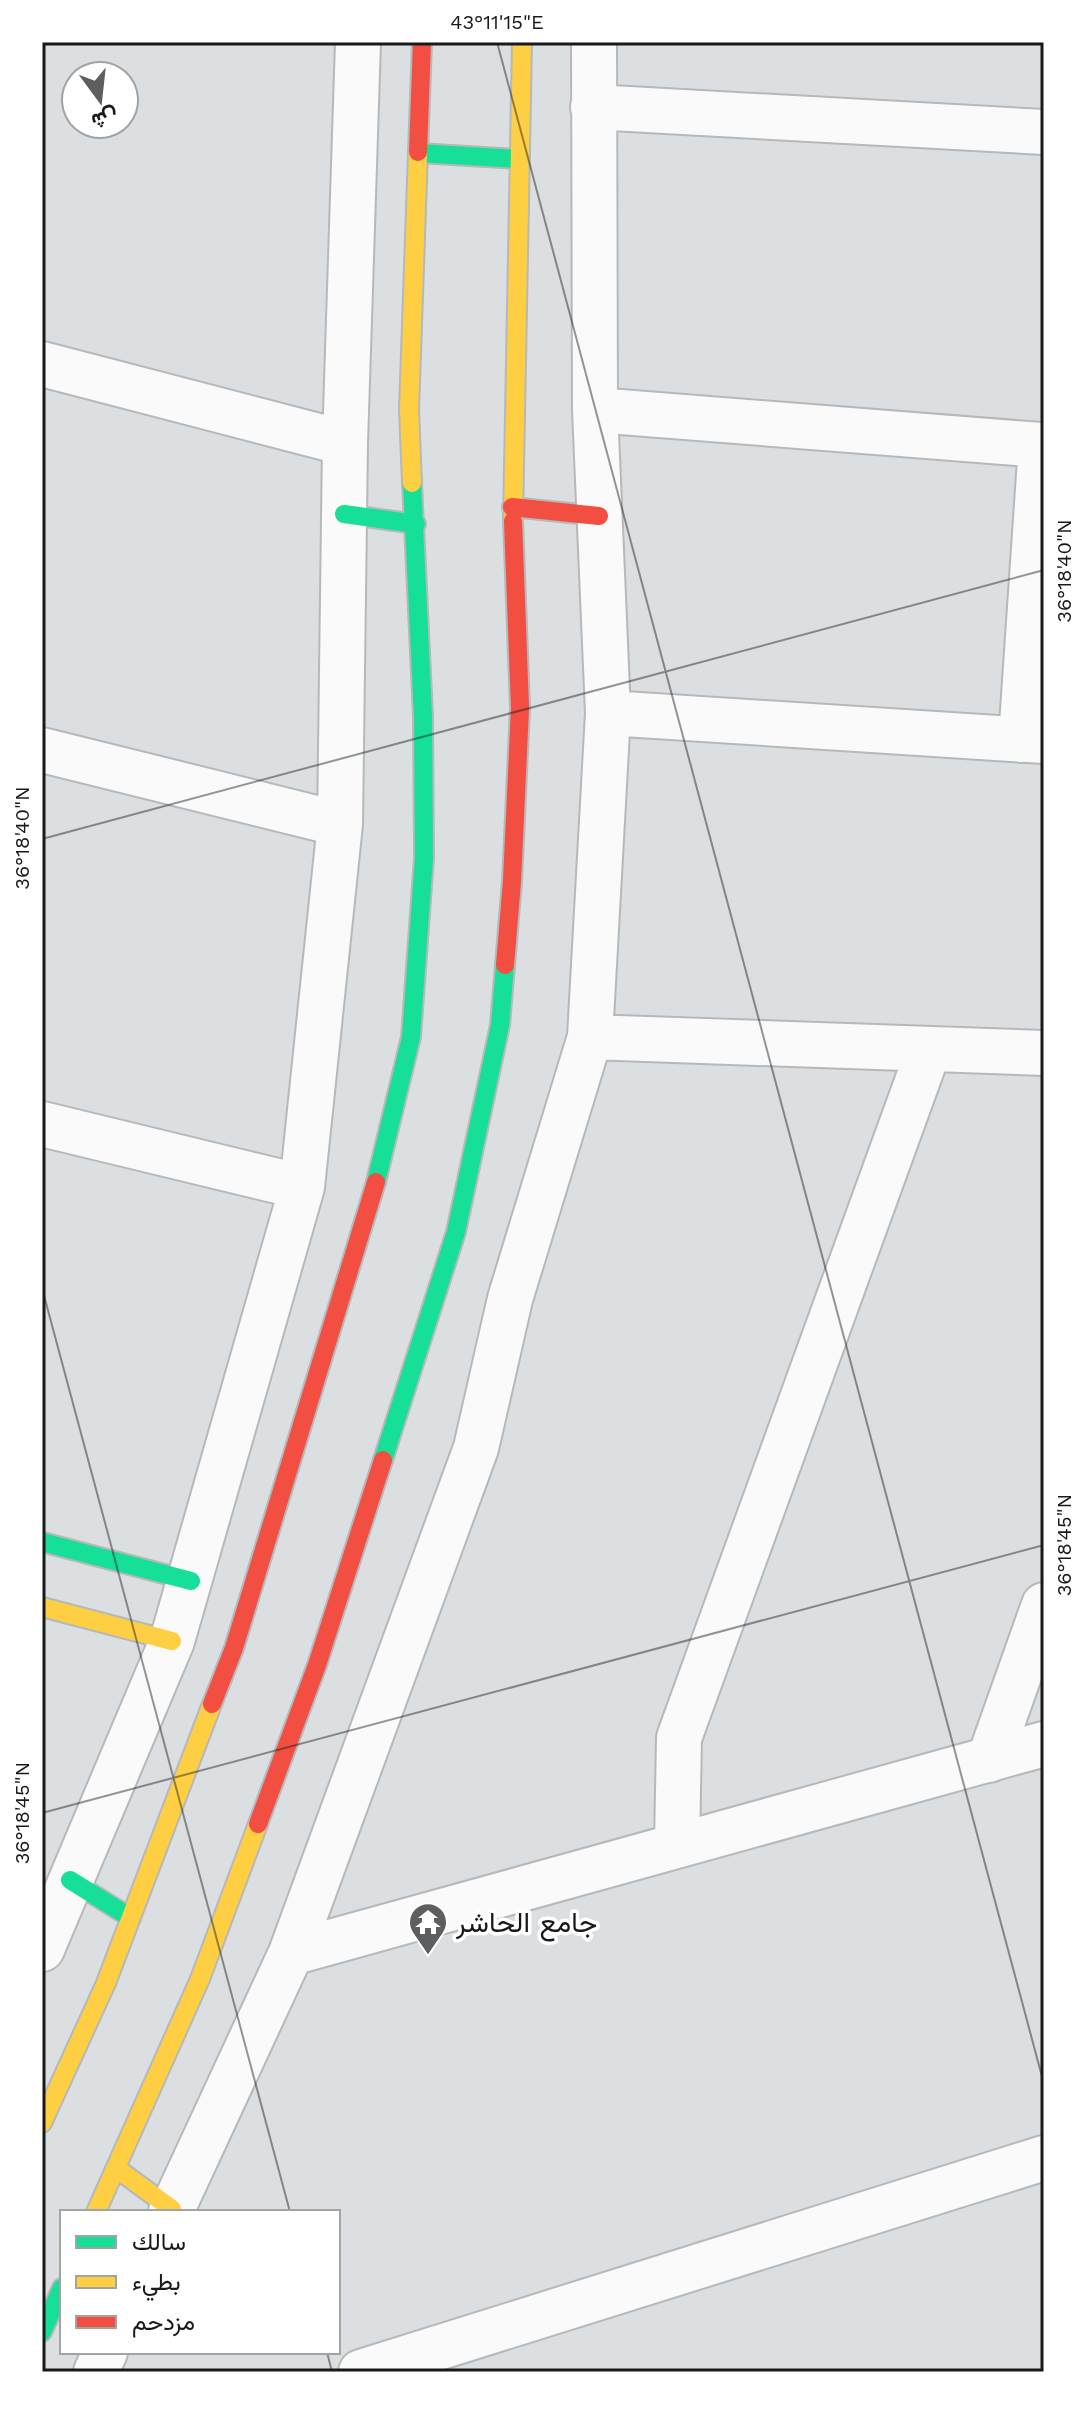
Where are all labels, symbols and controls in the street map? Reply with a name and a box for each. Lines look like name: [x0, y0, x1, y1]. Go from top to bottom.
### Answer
text: 43°11'15"E: [450, 10, 544, 34]
north arrow: [60, 60, 140, 140]
text: ش: [89, 102, 121, 134]
text: 36°18'40"N: [1052, 519, 1076, 623]
text: 36°18'40"N: [10, 786, 34, 890]
text: 36°18'45"N: [1052, 1494, 1076, 1596]
text: 36°18'45"N: [10, 1762, 34, 1864]
temple icon: جامع الحاشر: [407, 1901, 449, 1956]
place label: جامع الحاشر: [455, 1906, 597, 1942]
legend: [60, 2210, 340, 2354]
text: سالك: [132, 2228, 186, 2256]
text: بطيء: [132, 2268, 181, 2301]
text: مزدحم: [132, 2308, 195, 2338]

